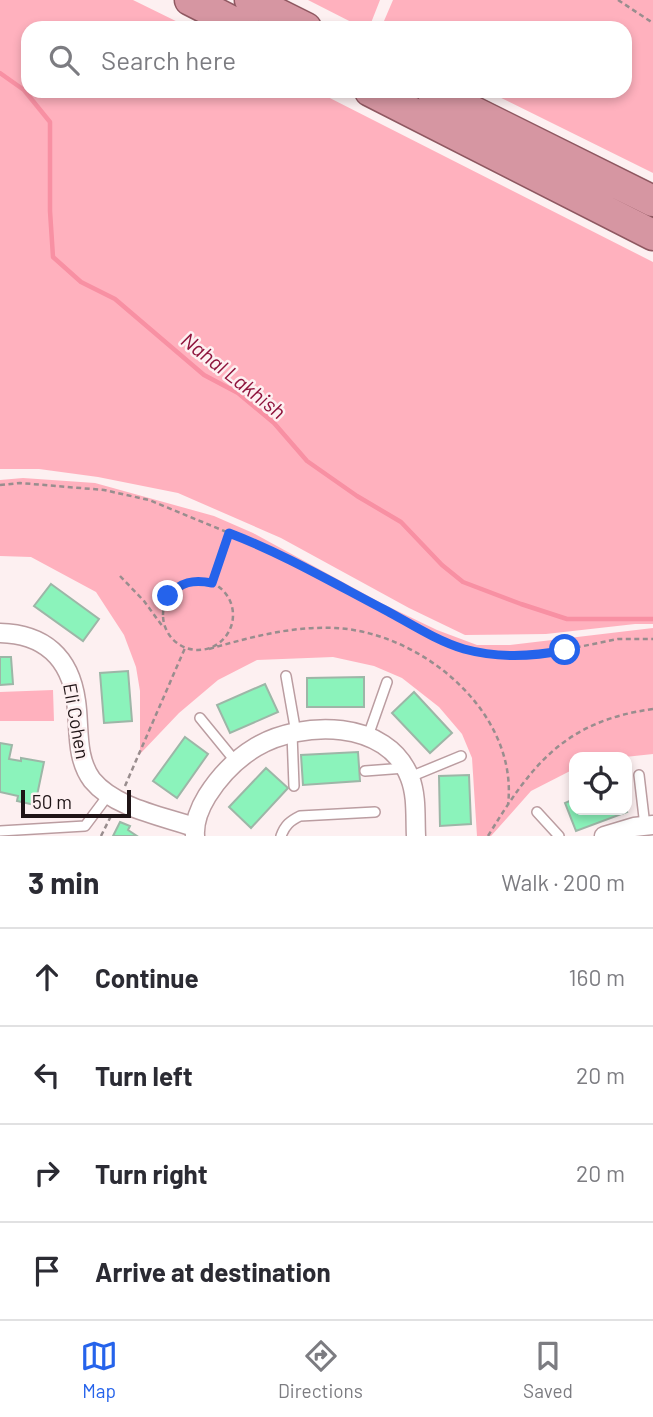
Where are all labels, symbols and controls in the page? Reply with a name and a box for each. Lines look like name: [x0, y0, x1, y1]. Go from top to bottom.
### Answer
search box: [21, 21, 632, 98]
icon: search: [45, 41, 83, 79]
text: Search here: [101, 44, 236, 75]
water label: Nahal Lakhish: [177, 326, 291, 424]
route end: [152, 580, 183, 611]
route start: [549, 634, 580, 665]
street label: Eli Cohen: [59, 681, 95, 761]
map controls: [569, 752, 632, 815]
button: locate: [569, 752, 632, 815]
scale bar: [21, 787, 131, 819]
text: 50 m: [32, 790, 72, 813]
text: 3 min: [28, 864, 99, 900]
text: Walk · 200 m: [501, 868, 625, 896]
icon: ahead: [28, 958, 66, 996]
text: Continue: [95, 962, 199, 993]
text: 160 m: [568, 963, 625, 991]
icon: left: [28, 1056, 66, 1094]
text: Turn left: [95, 1060, 193, 1091]
text: 20 m: [576, 1061, 625, 1089]
icon: right: [28, 1154, 66, 1192]
text: Turn right: [95, 1158, 208, 1189]
text: 20 m: [576, 1159, 625, 1187]
icon: arrive: [28, 1252, 66, 1290]
text: Arrive at destination: [95, 1256, 331, 1287]
tab: Map: [80, 1337, 118, 1402]
tab: Directions: [278, 1337, 363, 1402]
tab: Saved: [523, 1337, 573, 1402]

